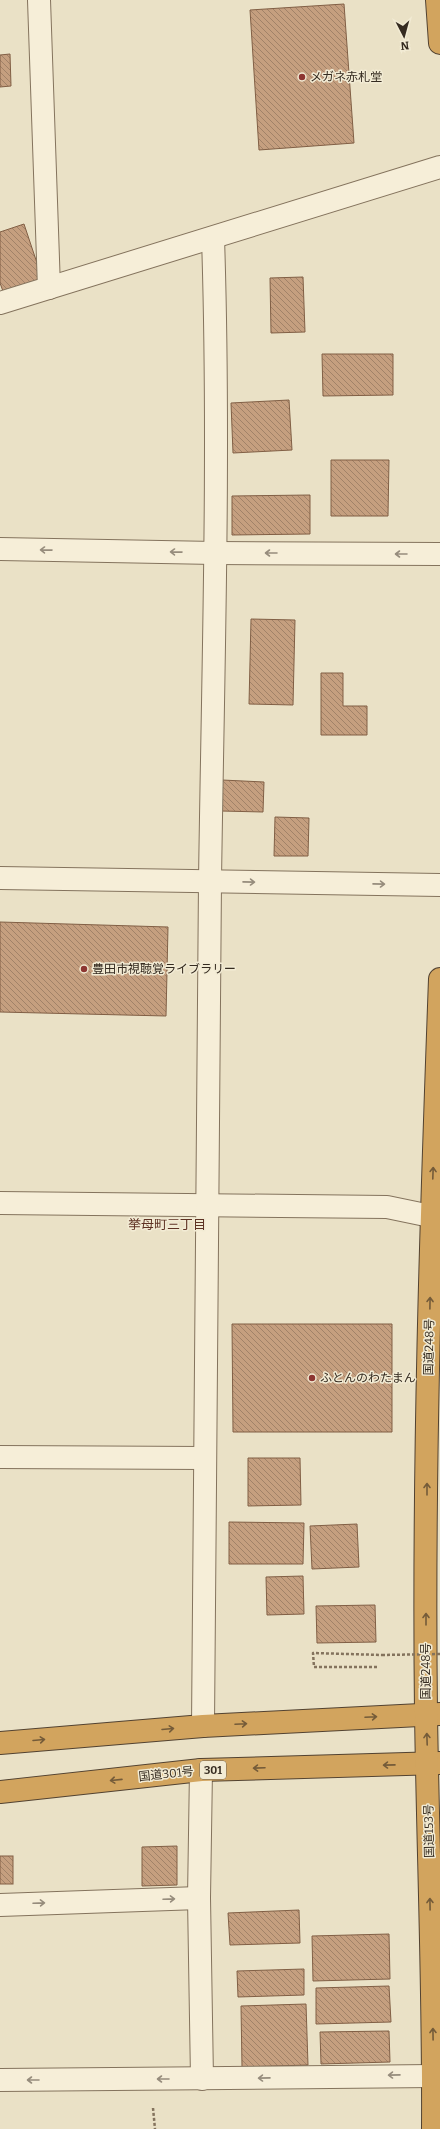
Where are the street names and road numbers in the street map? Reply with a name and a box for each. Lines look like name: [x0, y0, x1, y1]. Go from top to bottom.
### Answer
street label: 国道248号: [422, 1319, 436, 1375]
street label: 国道248号: [419, 1643, 433, 1699]
road number: 301: [200, 1761, 226, 1779]
street label: 国道301号: [138, 1764, 194, 1784]
street label: 国道153号: [422, 1804, 436, 1858]

